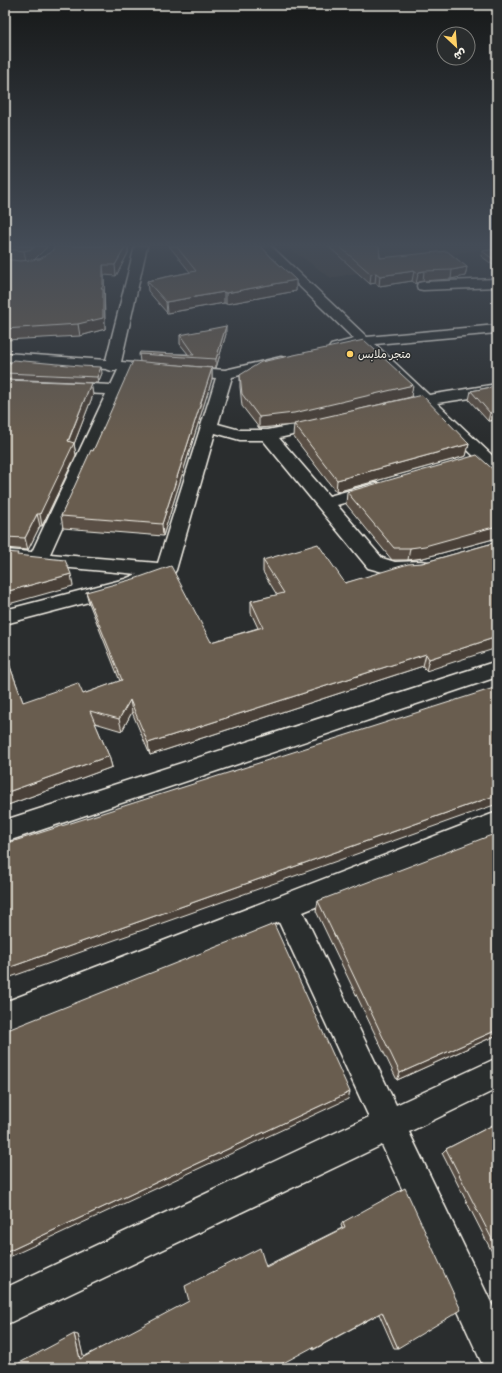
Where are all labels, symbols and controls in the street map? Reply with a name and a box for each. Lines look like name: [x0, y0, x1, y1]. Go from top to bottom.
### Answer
north arrow: [436, 26, 476, 66]
text: ش: [452, 46, 468, 63]
place label: متجر ملابس: [358, 348, 411, 362]
marker: متجر ملابس: [345, 349, 355, 359]

